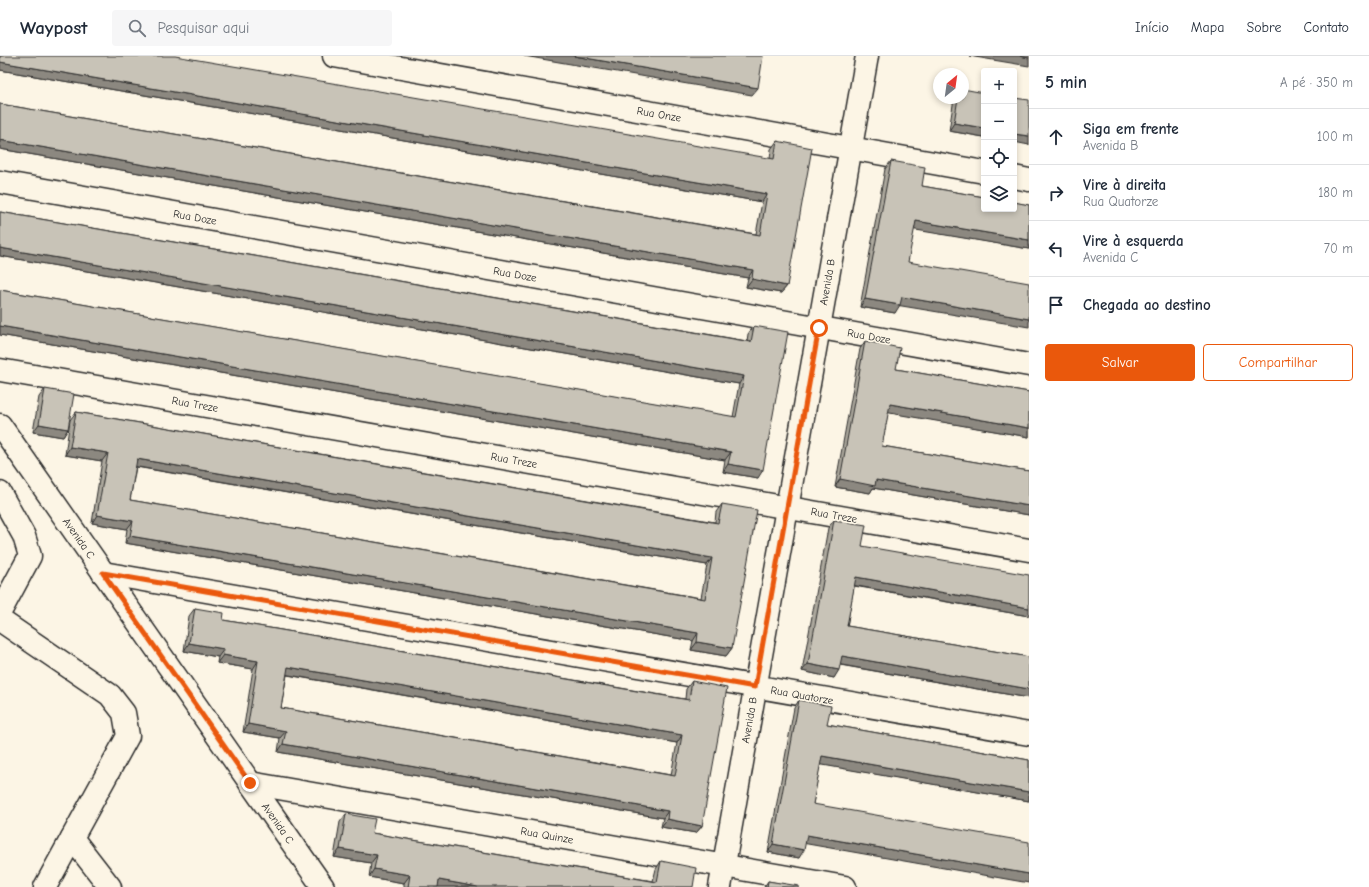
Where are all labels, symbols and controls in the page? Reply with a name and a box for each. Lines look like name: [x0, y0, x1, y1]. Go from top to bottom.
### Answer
search box: [112, 10, 392, 46]
text: Waypost: [20, 17, 88, 39]
icon: search: [126, 17, 148, 39]
text: Pesquisar aqui: [158, 19, 249, 37]
text: Início: [1135, 19, 1169, 36]
text: Mapa: [1191, 19, 1224, 36]
text: Sobre: [1246, 19, 1281, 36]
text: Contato: [1303, 19, 1349, 36]
north arrow: [933, 68, 969, 104]
map controls: [981, 68, 1017, 212]
button: +: [981, 68, 1017, 104]
text: 5 min: [1045, 73, 1087, 92]
text: A pé · 350 m: [1280, 75, 1353, 90]
street label: Rua Onze: [636, 104, 683, 125]
button: −: [981, 104, 1017, 140]
text: Siga em frente: [1083, 120, 1179, 138]
icon: ahead: [1045, 126, 1067, 148]
text: 100 m: [1317, 129, 1353, 144]
text: Avenida B: [1083, 138, 1138, 153]
button: locate: [981, 140, 1017, 176]
button: layers: [981, 176, 1017, 212]
text: Vire à direita: [1083, 176, 1166, 194]
icon: right: [1045, 182, 1067, 204]
text: 180 m: [1318, 185, 1353, 200]
text: Rua Quatorze: [1083, 194, 1158, 209]
street label: Rua Doze: [172, 207, 218, 228]
text: Vire à esquerda: [1083, 232, 1184, 250]
icon: left: [1045, 238, 1067, 260]
text: 70 m: [1324, 241, 1353, 256]
text: Avenida C: [1083, 250, 1138, 265]
street label: Avenida B: [817, 258, 838, 306]
street label: Rua Doze: [492, 264, 538, 285]
icon: arrive: [1045, 294, 1067, 316]
text: Chegada ao destino: [1083, 296, 1211, 314]
route start: [810, 319, 828, 337]
street label: Rua Doze: [846, 326, 892, 347]
button: Salvar: [1045, 344, 1195, 381]
button: Compartilhar: [1203, 344, 1353, 381]
street label: Rua Treze: [171, 394, 220, 415]
street label: Rua Treze: [490, 450, 539, 471]
street label: Rua Treze: [810, 505, 859, 526]
street label: Avenida C: [60, 515, 97, 561]
street label: Rua Quatorze: [769, 684, 835, 708]
street label: Avenida B: [739, 696, 760, 744]
route end: [241, 774, 259, 792]
street label: Avenida C: [259, 800, 296, 846]
street label: Rua Quinze: [519, 824, 575, 847]

